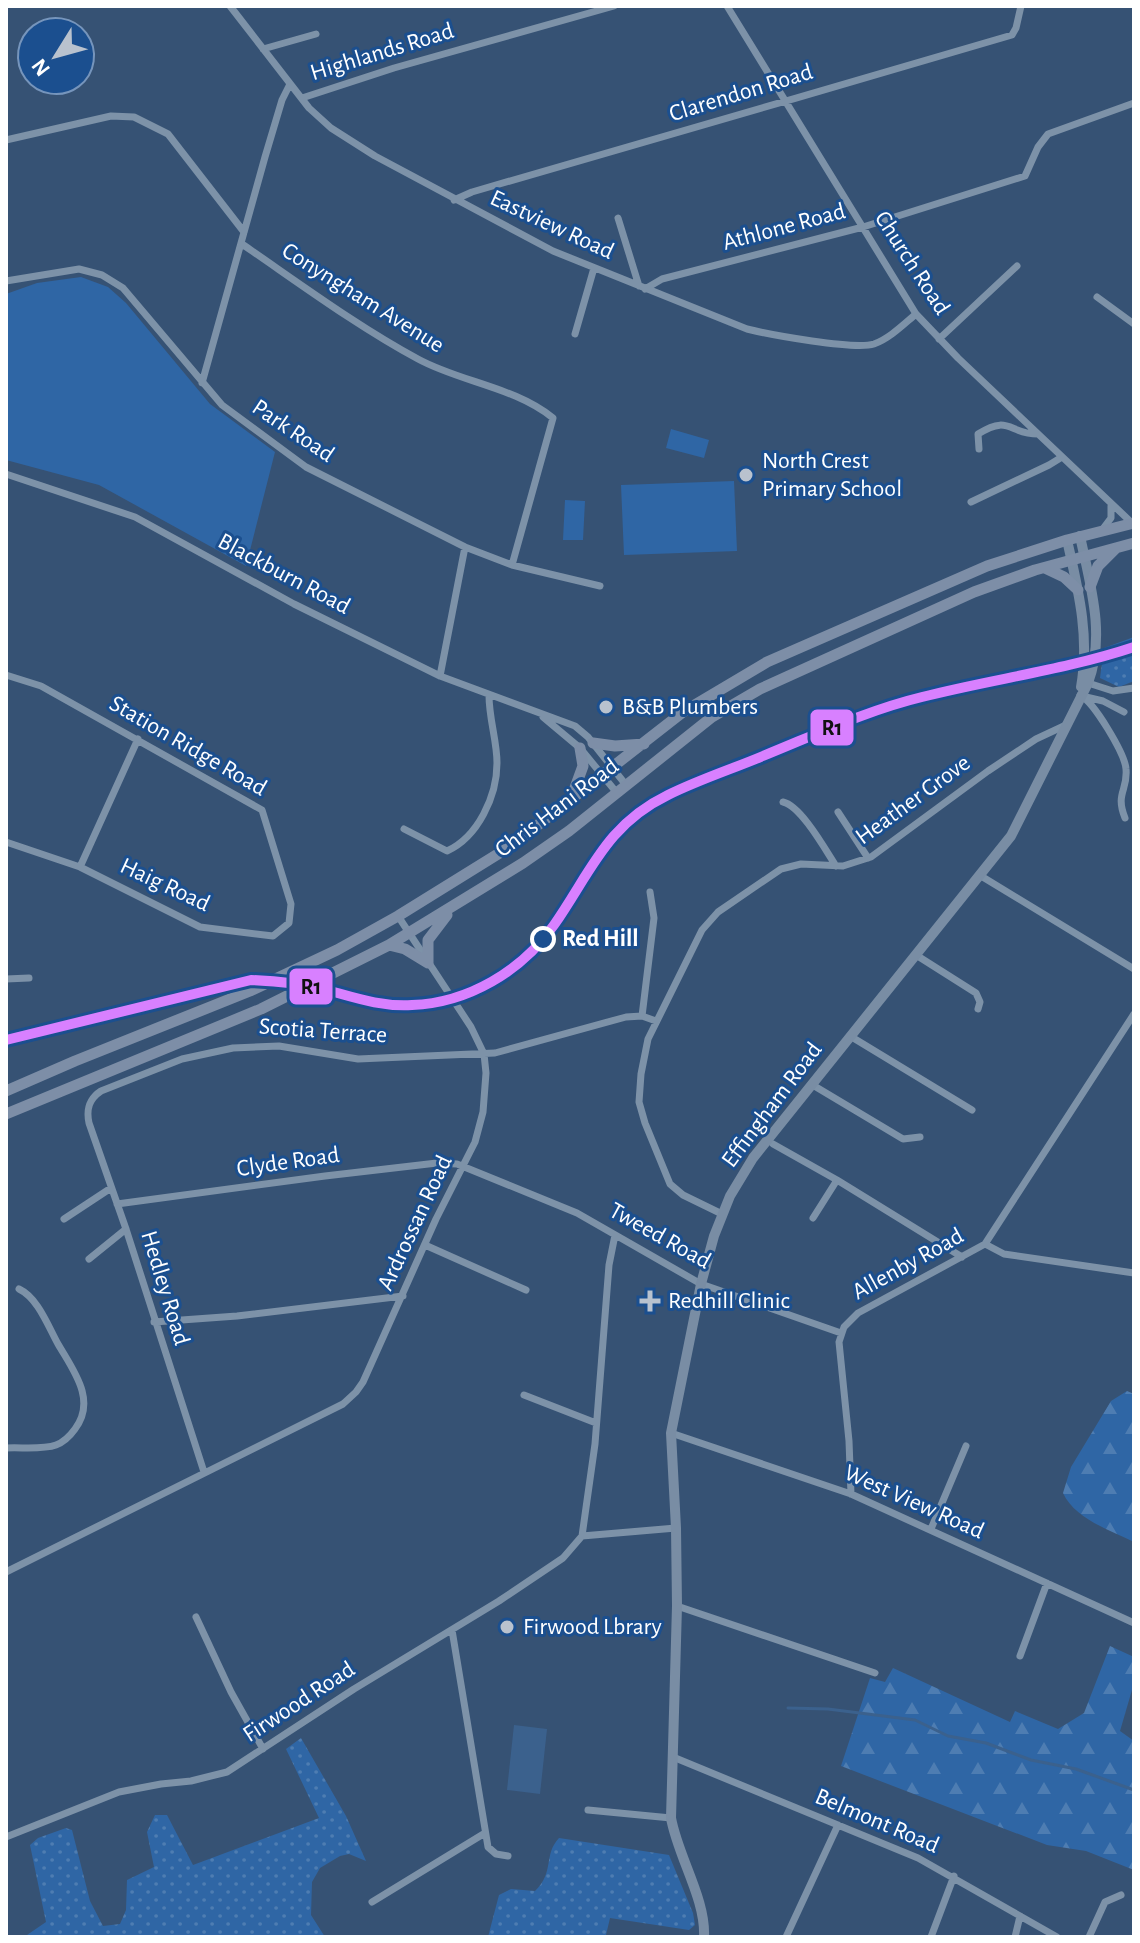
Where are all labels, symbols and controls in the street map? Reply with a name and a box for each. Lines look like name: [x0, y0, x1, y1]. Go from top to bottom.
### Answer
north arrow: [16, 16, 96, 96]
street label: Highlands Road: [307, 19, 457, 85]
text: N: [27, 55, 54, 80]
street label: Clarendon Road: [666, 60, 816, 126]
street label: Eastview Road: [486, 186, 618, 264]
street label: Athlone Road: [720, 199, 848, 255]
street label: Church Road: [870, 207, 954, 319]
street label: Conyngham Avenue: [278, 238, 448, 358]
street label: Park Road: [248, 395, 338, 467]
place label: North Crest Primary School: [762, 449, 902, 501]
marker: North Crest Primary School: [737, 466, 755, 484]
street label: Blackburn Road: [214, 529, 354, 619]
street label: Station Ridge Road: [105, 691, 271, 801]
place label: B&B Plumbers: [622, 695, 758, 719]
marker: B&B Plumbers: [597, 698, 615, 716]
line badge: R1: [809, 708, 855, 747]
text: R1: [822, 717, 842, 739]
street label: Heather Grove: [851, 751, 975, 849]
street label: Chris Hani Road: [491, 754, 623, 862]
street label: Haig Road: [116, 854, 214, 916]
marker: Red Hill: [531, 927, 555, 951]
place label: Red Hill: [562, 927, 639, 951]
line badge: R1: [288, 967, 334, 1006]
text: R1: [301, 976, 321, 998]
street label: Scotia Terrace: [258, 1015, 388, 1047]
street label: Effingham Road: [717, 1038, 827, 1172]
street label: Clyde Road: [235, 1143, 341, 1181]
street label: Ardrossan Road: [373, 1152, 457, 1294]
street label: Tweed Road: [605, 1198, 715, 1274]
street label: Allenby Road: [848, 1224, 968, 1304]
street label: Hedley Road: [136, 1228, 194, 1348]
place label: Redhill Clinic: [668, 1289, 790, 1313]
marker: Redhill Clinic: [639, 1290, 661, 1312]
street label: West View Road: [841, 1460, 987, 1544]
place label: Firwood Lbrary: [523, 1615, 662, 1639]
marker: Firwood Lbrary: [498, 1618, 516, 1636]
street label: Firwood Road: [239, 1657, 359, 1747]
street label: Belmont Road: [812, 1784, 942, 1858]

